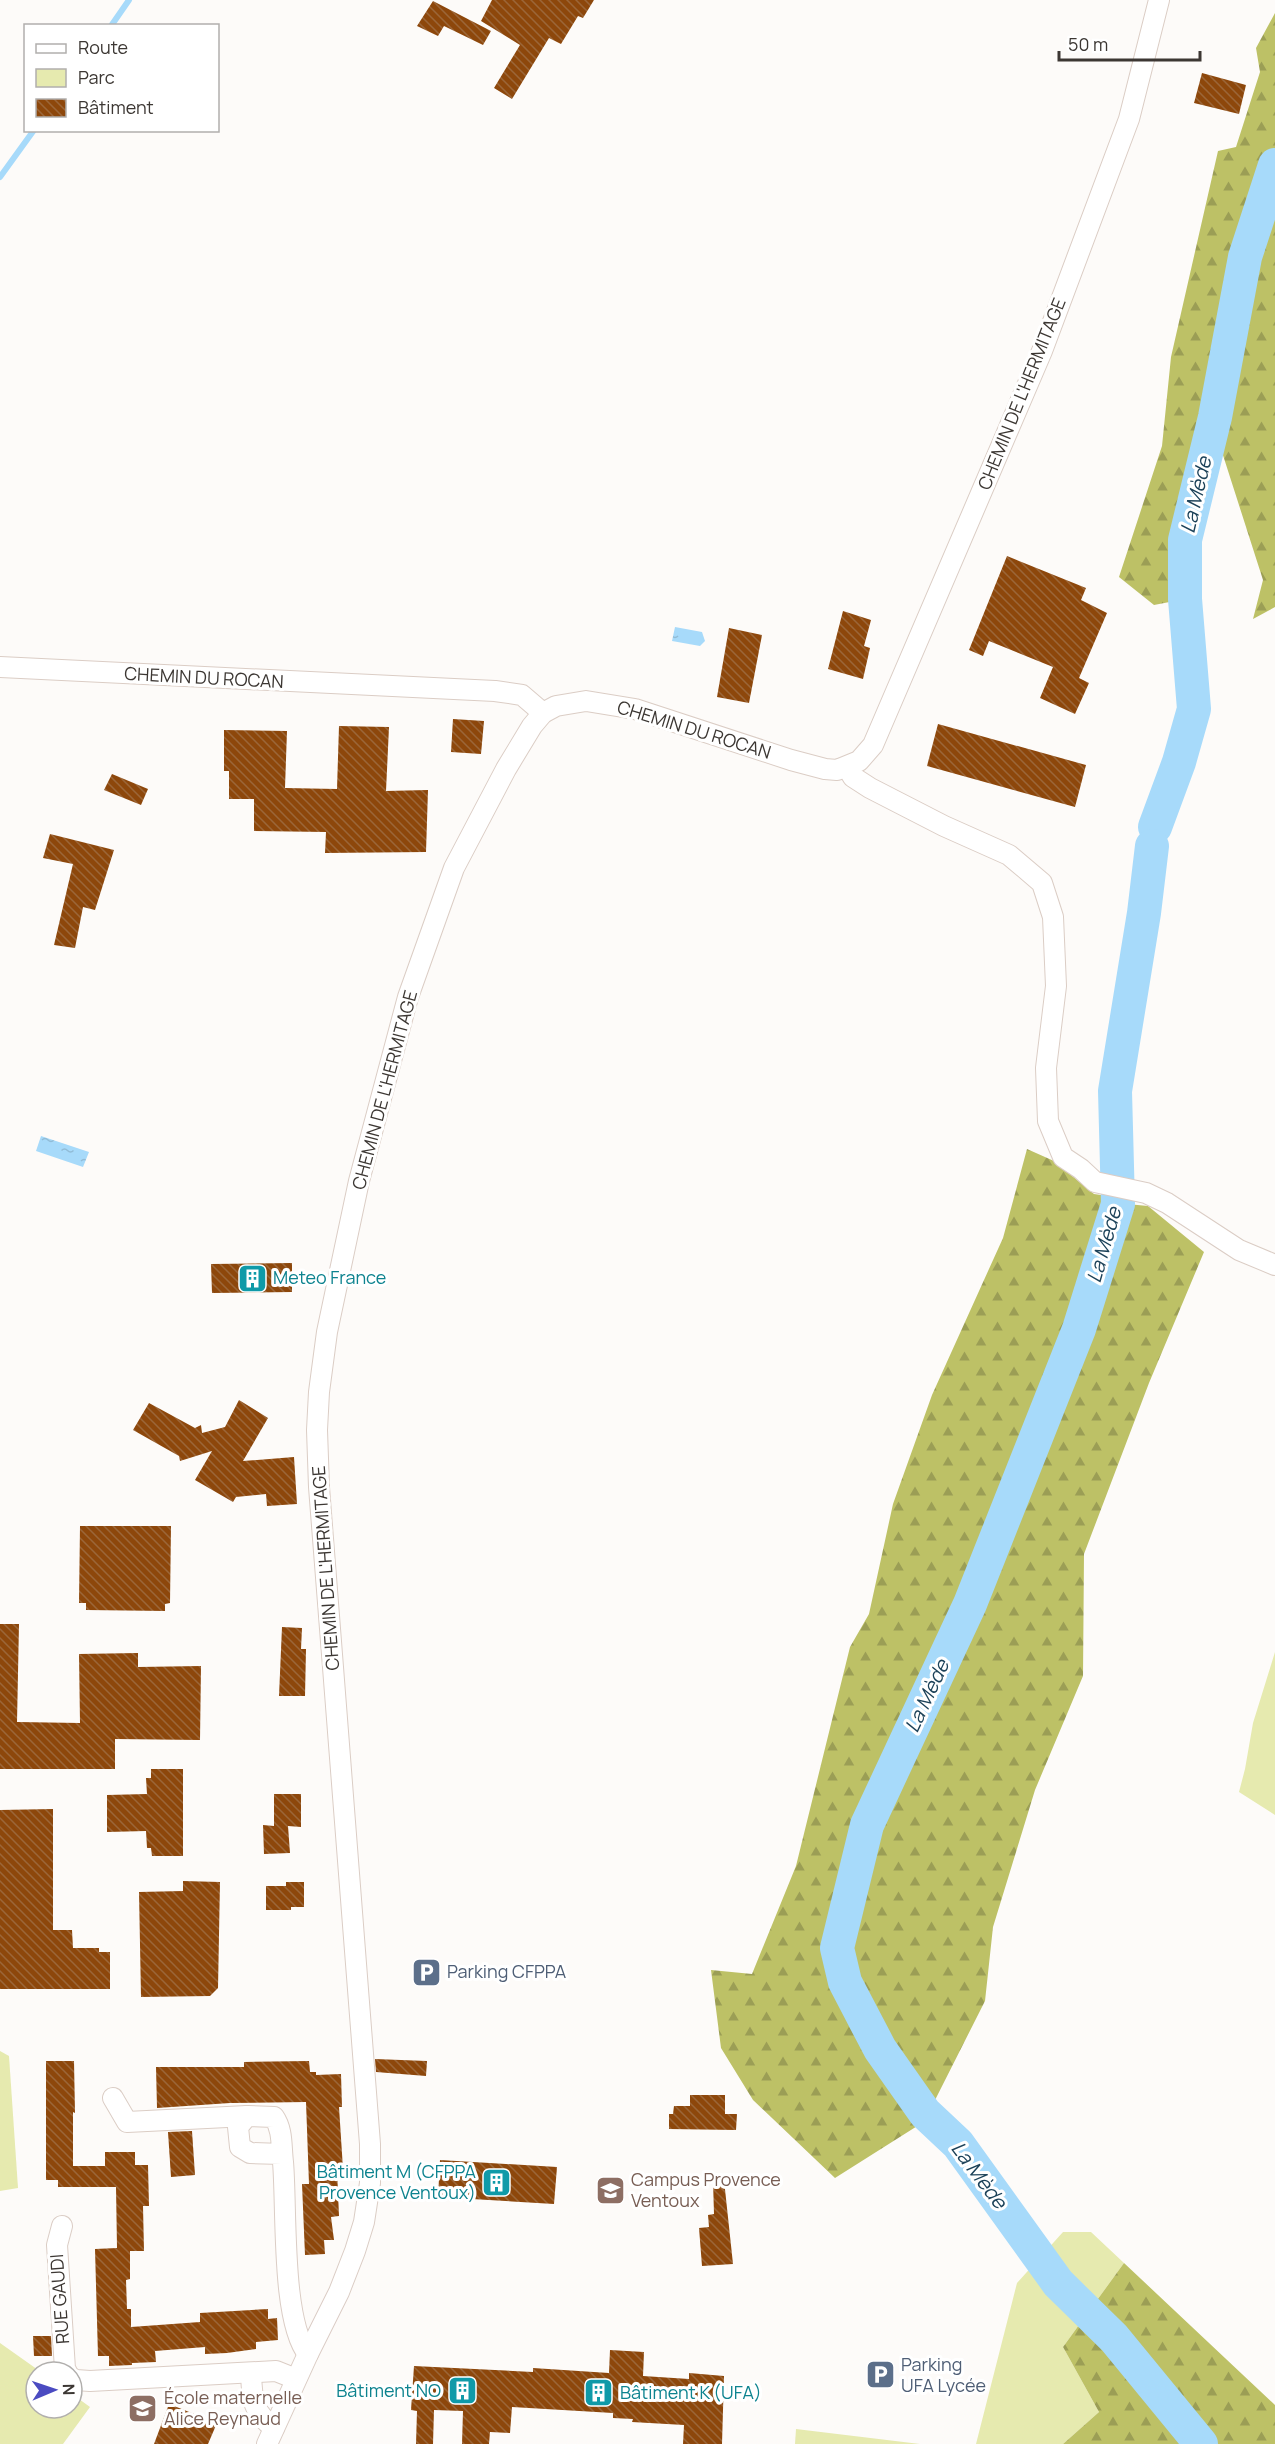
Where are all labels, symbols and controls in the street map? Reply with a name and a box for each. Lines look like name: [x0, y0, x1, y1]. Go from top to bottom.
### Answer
legend: [24, 24, 219, 132]
scale bar: [1059, 24, 1200, 62]
text: 50 m: [1068, 32, 1108, 56]
text: Route: [78, 35, 128, 59]
text: Parc: [78, 65, 115, 89]
text: Bâtiment: [78, 95, 154, 119]
street label: CHEMIN DE L'HERMITAGE: [972, 294, 1071, 493]
water label: La Mède: [1174, 453, 1218, 536]
street label: CHEMIN DU ROCAN: [124, 661, 284, 693]
street label: CHEMIN DU ROCAN: [614, 694, 774, 764]
street label: CHEMIN DE L'HERMITAGE: [346, 988, 422, 1192]
water label: La Mède: [1080, 1203, 1128, 1286]
building icon: Meteo France: [236, 1262, 268, 1294]
place label: Meteo France: [273, 1265, 386, 1289]
street label: CHEMIN DE L'HERMITAGE: [306, 1465, 344, 1671]
water label: La Mède: [898, 1654, 956, 1737]
parking icon: Parking CFPPA: [410, 1956, 442, 1988]
place label: Parking CFPPA: [447, 1959, 567, 1983]
water label: La Mède: [945, 2136, 1014, 2215]
place label: Bâtiment M (CFPPA Provence Ventoux): [317, 2159, 477, 2204]
building icon: Bâtiment M (CFPPA Provence Ventoux): [481, 2166, 513, 2198]
place label: Campus Provence Ventoux: [631, 2167, 781, 2212]
school or university icon: Campus Provence Ventoux: [594, 2174, 626, 2206]
street label: RUE GAUDI: [44, 2253, 74, 2345]
place label: Parking UFA Lycée: [901, 2352, 986, 2397]
parking icon: Parking UFA Lycée: [864, 2359, 896, 2391]
north arrow: [24, 2360, 84, 2420]
building icon: Bâtiment NO: [446, 2375, 478, 2407]
building icon: Bâtiment K (UFA): [583, 2377, 615, 2409]
place label: Bâtiment NO: [336, 2378, 441, 2402]
place label: Bâtiment K (UFA): [620, 2380, 762, 2404]
text: N: [58, 2383, 80, 2396]
place label: École maternelle Alice Reynaud: [164, 2385, 302, 2430]
school or university icon: École maternelle Alice Reynaud: [127, 2392, 159, 2424]

